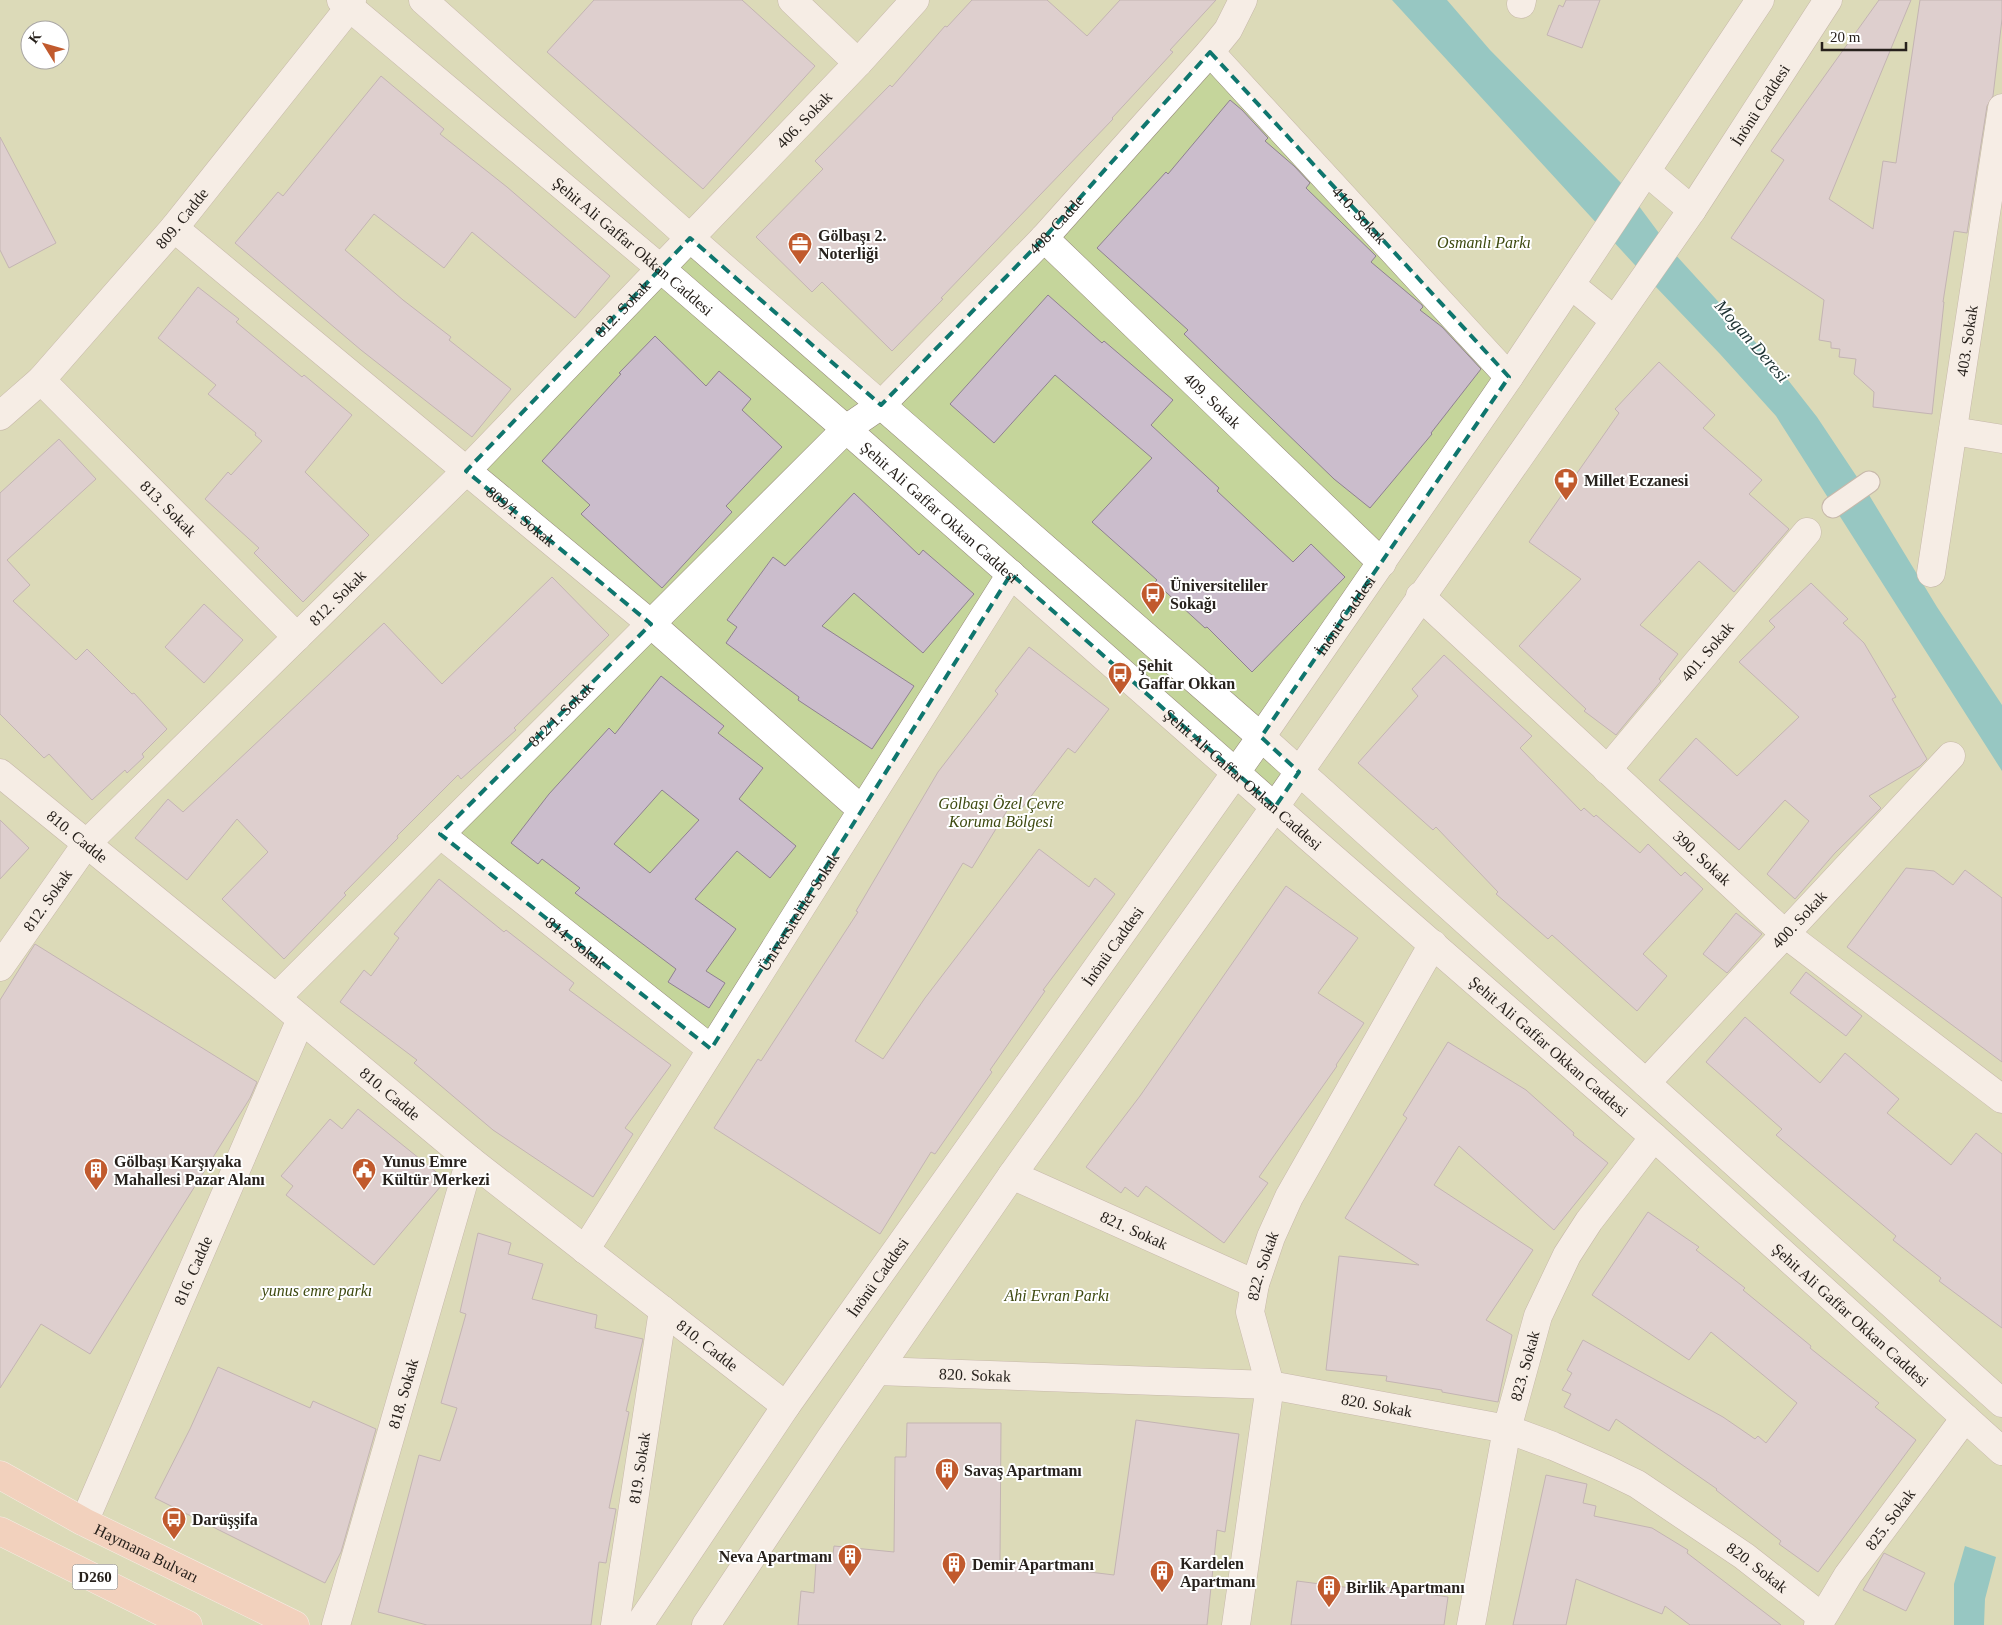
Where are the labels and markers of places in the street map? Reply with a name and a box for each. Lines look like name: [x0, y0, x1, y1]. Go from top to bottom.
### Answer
place label: Gölbaşı 2. Noterliği: [818, 227, 886, 263]
office icon: Gölbaşı 2. Noterliği: [787, 231, 813, 265]
pharmacy icon: Millet Eczanesi: [1553, 467, 1579, 501]
place label: Millet Eczanesi: [1584, 472, 1689, 489]
place label: Üniversiteliler Sokağı: [1170, 577, 1268, 613]
bus stop icon: Üniversiteliler Sokağı: [1140, 581, 1166, 615]
place label: Şehit Gaffar Okkan: [1138, 657, 1235, 692]
bus stop icon: Şehit Gaffar Okkan: [1107, 661, 1133, 695]
place label: Gölbaşı Karşıyaka Mahallesi Pazar Alanı: [114, 1153, 265, 1188]
place label: Yunus Emre Kültür Merkezi: [382, 1153, 490, 1188]
building icon: Gölbaşı Karşıyaka Mahallesi Pazar Alanı: [83, 1157, 109, 1191]
public building icon: Yunus Emre Kültür Merkezi: [351, 1157, 377, 1191]
building icon: Savaş Apartmanı: [934, 1457, 960, 1491]
place label: Savaş Apartmanı: [964, 1462, 1082, 1480]
bus stop icon: Darüşşifa: [161, 1506, 187, 1540]
place label: Darüşşifa: [192, 1511, 258, 1529]
building icon: Neva Apartmanı: [837, 1543, 863, 1577]
place label: Neva Apartmanı: [719, 1548, 833, 1566]
building icon: Demir Apartmanı: [941, 1551, 967, 1585]
place label: Kardelen Apartmanı: [1180, 1555, 1256, 1591]
place label: Demir Apartmanı: [972, 1556, 1094, 1574]
building icon: Kardelen Apartmanı: [1149, 1559, 1175, 1593]
building icon: Birlik Apartmanı: [1316, 1574, 1342, 1608]
place label: Birlik Apartmanı: [1346, 1579, 1465, 1597]

